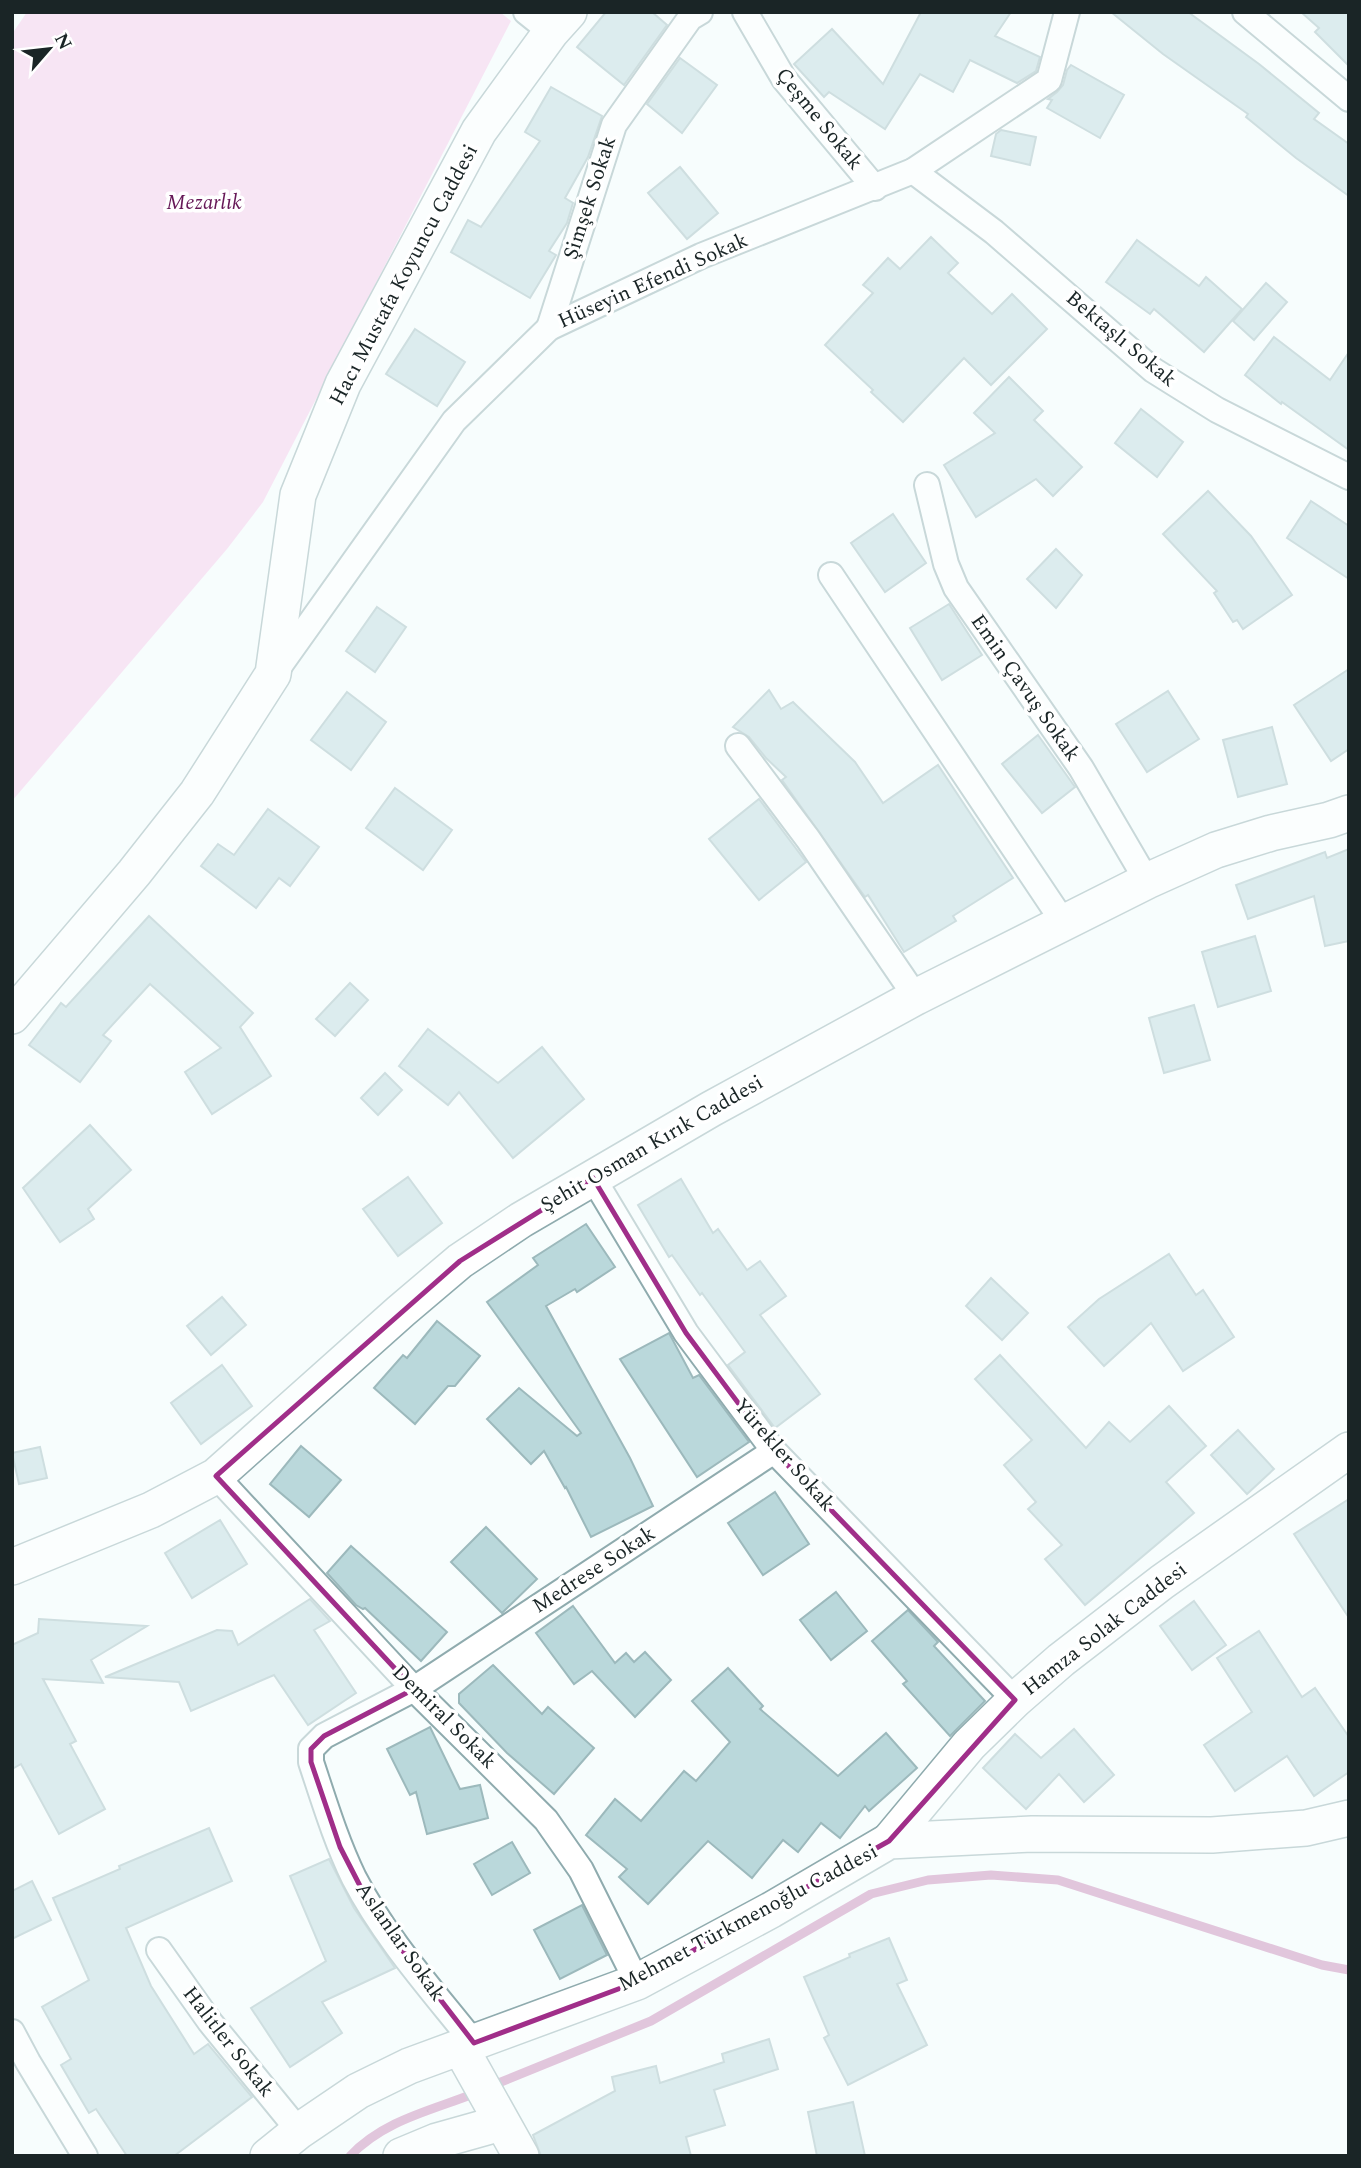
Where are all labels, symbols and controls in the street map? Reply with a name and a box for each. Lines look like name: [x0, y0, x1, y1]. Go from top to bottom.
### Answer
north arrow: [14, 14, 84, 84]
text: N: [46, 28, 79, 55]
street label: Çeşme Sokak: [767, 61, 871, 178]
street label: Şimşek Sokak: [555, 132, 625, 264]
street label: Hacı Mustafa Koyuncu Caddesi: [321, 139, 487, 411]
park label: Mezarlık: [166, 187, 242, 219]
street label: Hüseyin Efendi Sokak: [553, 225, 753, 337]
street label: Bektaşlı Sokak: [1058, 283, 1184, 395]
street label: Emin Çavuş Sokak: [962, 608, 1088, 769]
street label: Şehit Osman Kırık Caddesi: [534, 1067, 770, 1221]
street label: Yürekler Sokak: [725, 1391, 843, 1519]
street label: Medrese Sokak: [526, 1518, 662, 1622]
street label: Hamza Solak Caddesi: [1016, 1554, 1194, 1704]
street label: Demiral Sokak: [384, 1657, 504, 1777]
street label: Mehmet Türkmenoğlu Caddesi: [612, 1836, 884, 2000]
street label: Aslanlar Sokak: [347, 1876, 453, 2009]
street label: Halitler Sokak: [174, 1980, 282, 2105]

